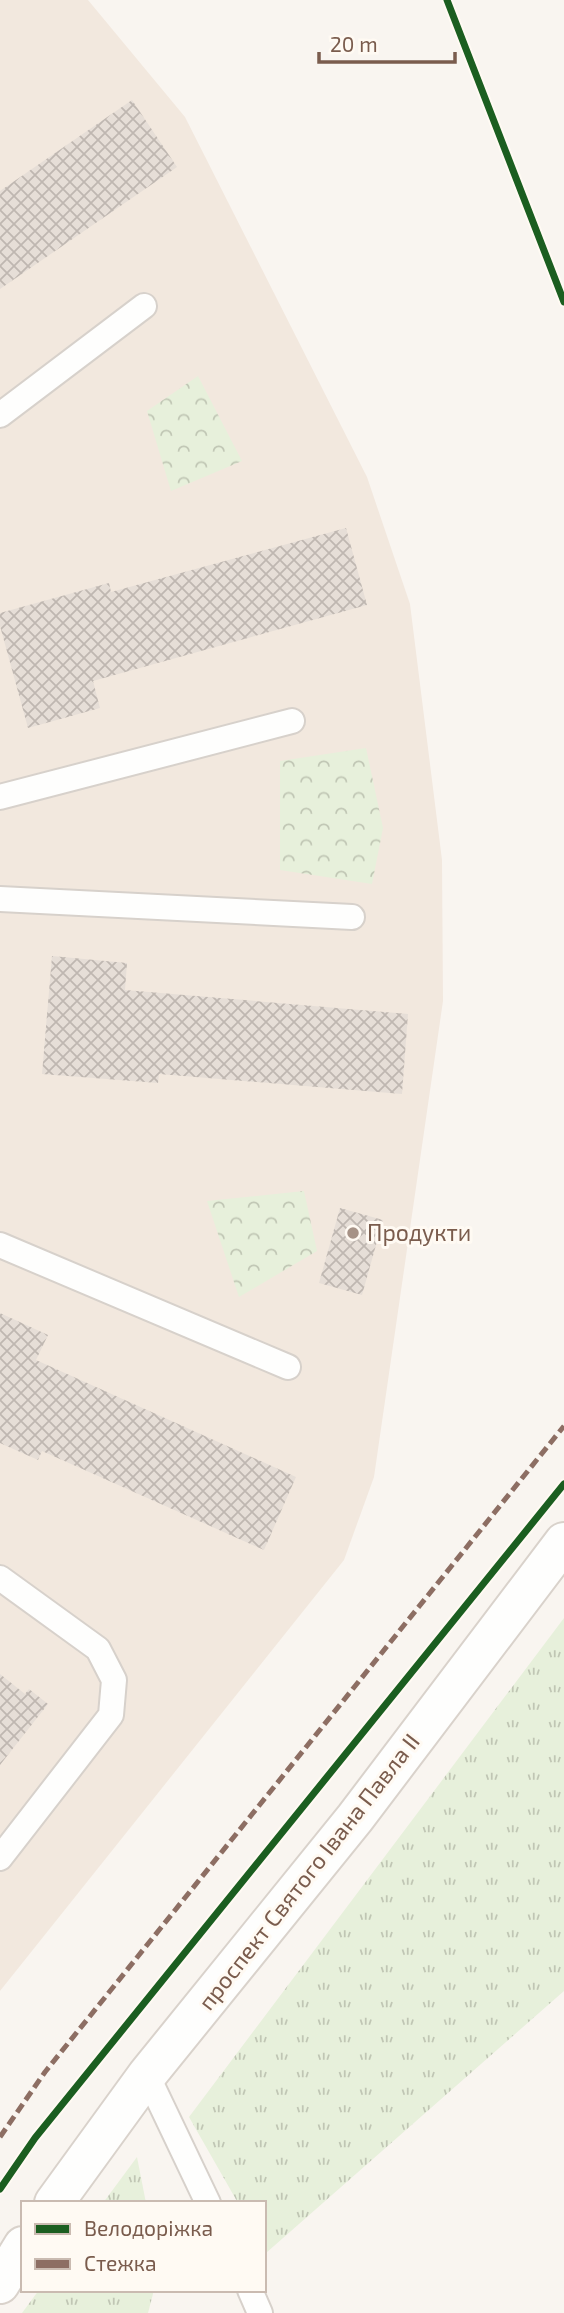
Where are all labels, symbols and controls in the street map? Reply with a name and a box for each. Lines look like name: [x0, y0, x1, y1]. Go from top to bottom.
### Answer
scale bar: [319, 21, 456, 65]
text: 20 m: [330, 31, 378, 56]
place label: Продукти: [367, 1218, 471, 1247]
marker: Продукти: [345, 1225, 361, 1241]
street label: проспект Святого Івана Павла II: [192, 1728, 425, 2015]
legend: [21, 2201, 266, 2292]
text: Велодоріжка: [84, 2215, 213, 2240]
text: Стежка: [84, 2250, 157, 2275]

